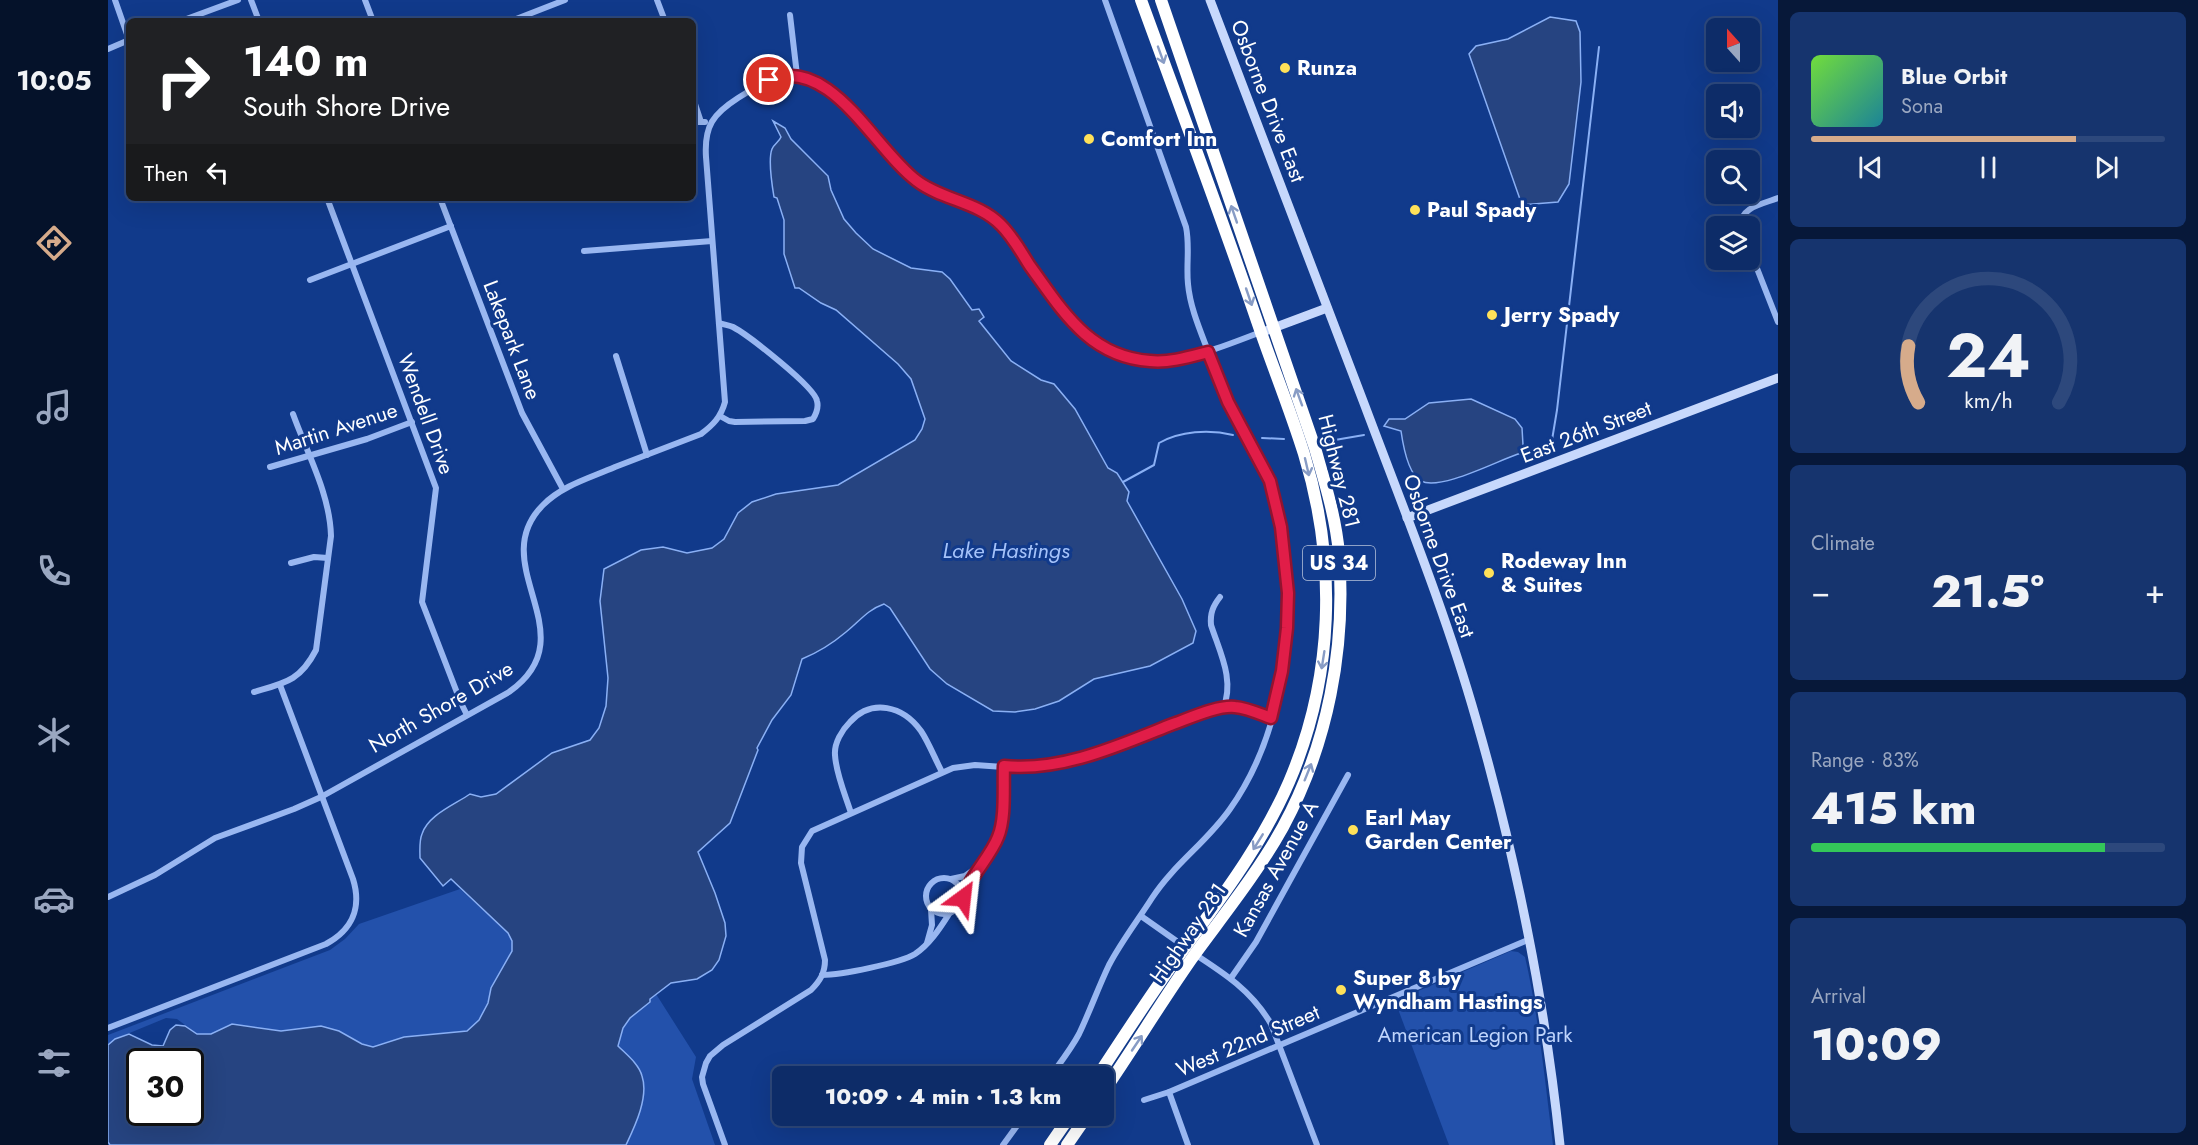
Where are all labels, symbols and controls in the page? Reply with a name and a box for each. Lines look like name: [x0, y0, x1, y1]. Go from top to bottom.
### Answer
street label: Osborne Drive East: [1223, 15, 1313, 187]
north arrow: [1706, 18, 1760, 72]
map controls: [1706, 18, 1760, 270]
text: 140 m: [243, 31, 369, 92]
icon: right: [144, 42, 222, 120]
one-way arrow: [1156, 45, 1167, 64]
place label: Runza: [1297, 53, 1357, 83]
pin: [743, 54, 794, 105]
text: Blue Orbit: [1901, 60, 2007, 92]
text: 10:05: [16, 61, 92, 100]
marker: Runza: [1278, 61, 1292, 75]
icon: arrive: [752, 63, 785, 96]
button: sound: [1706, 84, 1760, 138]
text: South Shore Drive: [243, 87, 450, 126]
text: Sona: [1901, 92, 1943, 121]
place label: Comfort Inn: [1101, 124, 1217, 154]
marker: Comfort Inn: [1082, 132, 1096, 146]
button: search: [1706, 150, 1760, 204]
icon: previous: [1854, 151, 1887, 184]
icon: pause: [1972, 151, 2005, 184]
icon: next: [2090, 151, 2123, 184]
icon: left: [201, 156, 234, 189]
text: Then: [144, 157, 189, 189]
place label: Paul Spady: [1427, 195, 1537, 225]
marker: Paul Spady: [1408, 203, 1422, 217]
one-way arrow: [1228, 205, 1239, 223]
button: layers: [1706, 216, 1760, 270]
icon: directions: [33, 222, 75, 264]
street label: Lakepark Lane: [476, 276, 549, 404]
one-way arrow: [1244, 288, 1255, 306]
place label: Jerry Spady: [1500, 300, 1620, 330]
marker: Jerry Spady: [1485, 308, 1499, 322]
text: 24: [1946, 310, 2030, 400]
street label: Wendell Drive: [390, 349, 462, 479]
text: km/h: [1964, 385, 2012, 416]
icon: music: [33, 386, 75, 428]
one-way arrow: [1292, 389, 1303, 407]
street label: East 26th Street: [1516, 393, 1656, 471]
street label: Martin Avenue: [271, 395, 401, 463]
street label: Highway 281: [1310, 411, 1368, 531]
one-way arrow: [1302, 457, 1313, 476]
street label: Osborne Drive East: [1395, 470, 1483, 642]
text: Climate: [1811, 529, 1875, 558]
water label: Lake Hastings: [942, 534, 1070, 566]
road number: US 34: [1303, 546, 1375, 580]
place label: Rodeway Inn & Suites: [1501, 546, 1627, 600]
icon: phone: [33, 550, 75, 592]
text: 21.5°: [1931, 559, 2044, 624]
marker: Rodeway Inn & Suites: [1482, 566, 1496, 580]
text: −: [1811, 568, 1830, 615]
text: +: [2145, 568, 2165, 615]
one-way arrow: [1317, 650, 1328, 669]
street label: North Shore Drive: [363, 653, 519, 760]
icon: climate: [33, 714, 75, 756]
text: Range · 83%: [1811, 746, 1919, 775]
one-way arrow: [1303, 763, 1314, 782]
text: 415 km: [1811, 776, 1977, 841]
street label: Kansas Avenue A: [1226, 795, 1326, 943]
place label: Earl May Garden Center: [1365, 803, 1512, 857]
marker: Earl May Garden Center: [1346, 823, 1360, 837]
one-way arrow: [1251, 833, 1263, 850]
position arrow: [931, 866, 995, 930]
street label: Highway 281: [1142, 877, 1234, 989]
icon: car: [33, 878, 75, 920]
place label: Super 8 by Wyndham Hastings: [1353, 963, 1543, 1017]
text: Arrival: [1811, 982, 1866, 1011]
marker: Super 8 by Wyndham Hastings: [1334, 983, 1348, 997]
street label: West 22nd Street: [1172, 997, 1324, 1085]
text: 10:09: [1811, 1012, 1942, 1077]
park label: American Legion Park: [1377, 1020, 1573, 1050]
one-way arrow: [1131, 1035, 1143, 1051]
icon: filters: [33, 1042, 75, 1084]
speed limit sign: 30: [126, 1048, 204, 1126]
text: 10:09 · 4 min · 1.3 km: [825, 1080, 1061, 1112]

